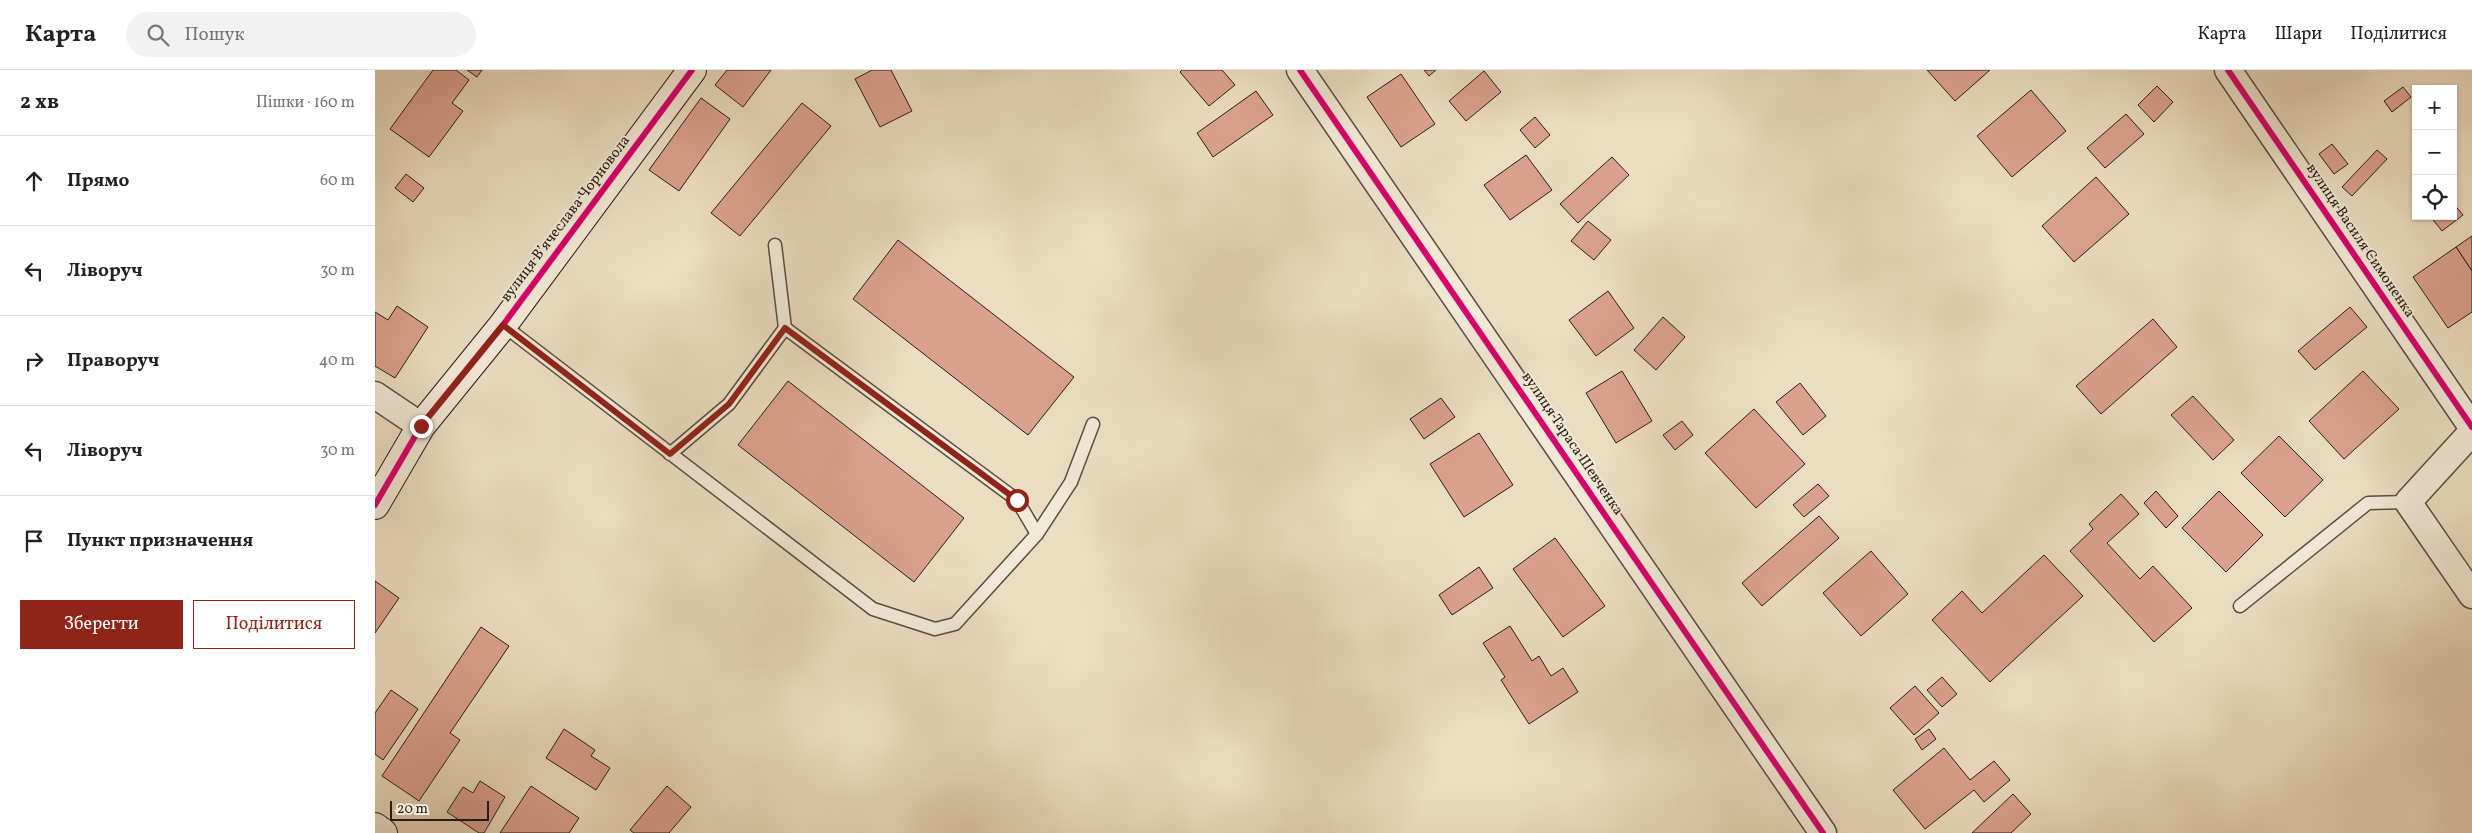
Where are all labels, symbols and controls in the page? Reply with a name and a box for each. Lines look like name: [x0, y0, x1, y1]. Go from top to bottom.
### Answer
search box: [126, 12, 476, 57]
text: Карта: [25, 18, 96, 52]
icon: search: [144, 21, 172, 49]
text: Пошук: [184, 22, 245, 48]
text: Карта: [2198, 22, 2246, 47]
text: Шари: [2274, 22, 2322, 47]
text: Поділитися: [2350, 22, 2447, 47]
map controls: [2412, 85, 2457, 220]
button: +: [2412, 85, 2457, 130]
text: 2 хв: [20, 88, 59, 117]
text: Пішки · 160 m: [256, 92, 355, 114]
button: −: [2412, 130, 2457, 175]
street label: вулиця Вʼячеслава Чорновола: [496, 131, 636, 307]
street label: вулиця Василя Симоненка: [2300, 160, 2420, 322]
icon: ahead: [20, 167, 48, 195]
text: Прямо: [67, 168, 129, 194]
text: 60 m: [320, 170, 355, 192]
button: locate: [2412, 175, 2457, 220]
icon: left: [20, 257, 48, 285]
text: Ліворуч: [67, 258, 142, 284]
text: 30 m: [320, 260, 355, 282]
icon: right: [20, 347, 48, 375]
text: Праворуч: [67, 348, 159, 374]
text: 40 m: [319, 350, 355, 372]
street label: вулиця Тараса Шевченка: [1516, 368, 1628, 520]
route end: [410, 415, 433, 438]
icon: left: [20, 437, 48, 465]
text: Ліворуч: [67, 438, 142, 464]
text: 30 m: [320, 440, 355, 462]
route start: [1006, 489, 1029, 512]
icon: arrive: [20, 527, 48, 555]
text: Пункт призначення: [67, 528, 253, 554]
button: Зберегти: [20, 600, 183, 649]
button: Поділитися: [193, 600, 355, 649]
scale bar: [390, 798, 489, 821]
text: 20 m: [397, 800, 428, 819]

